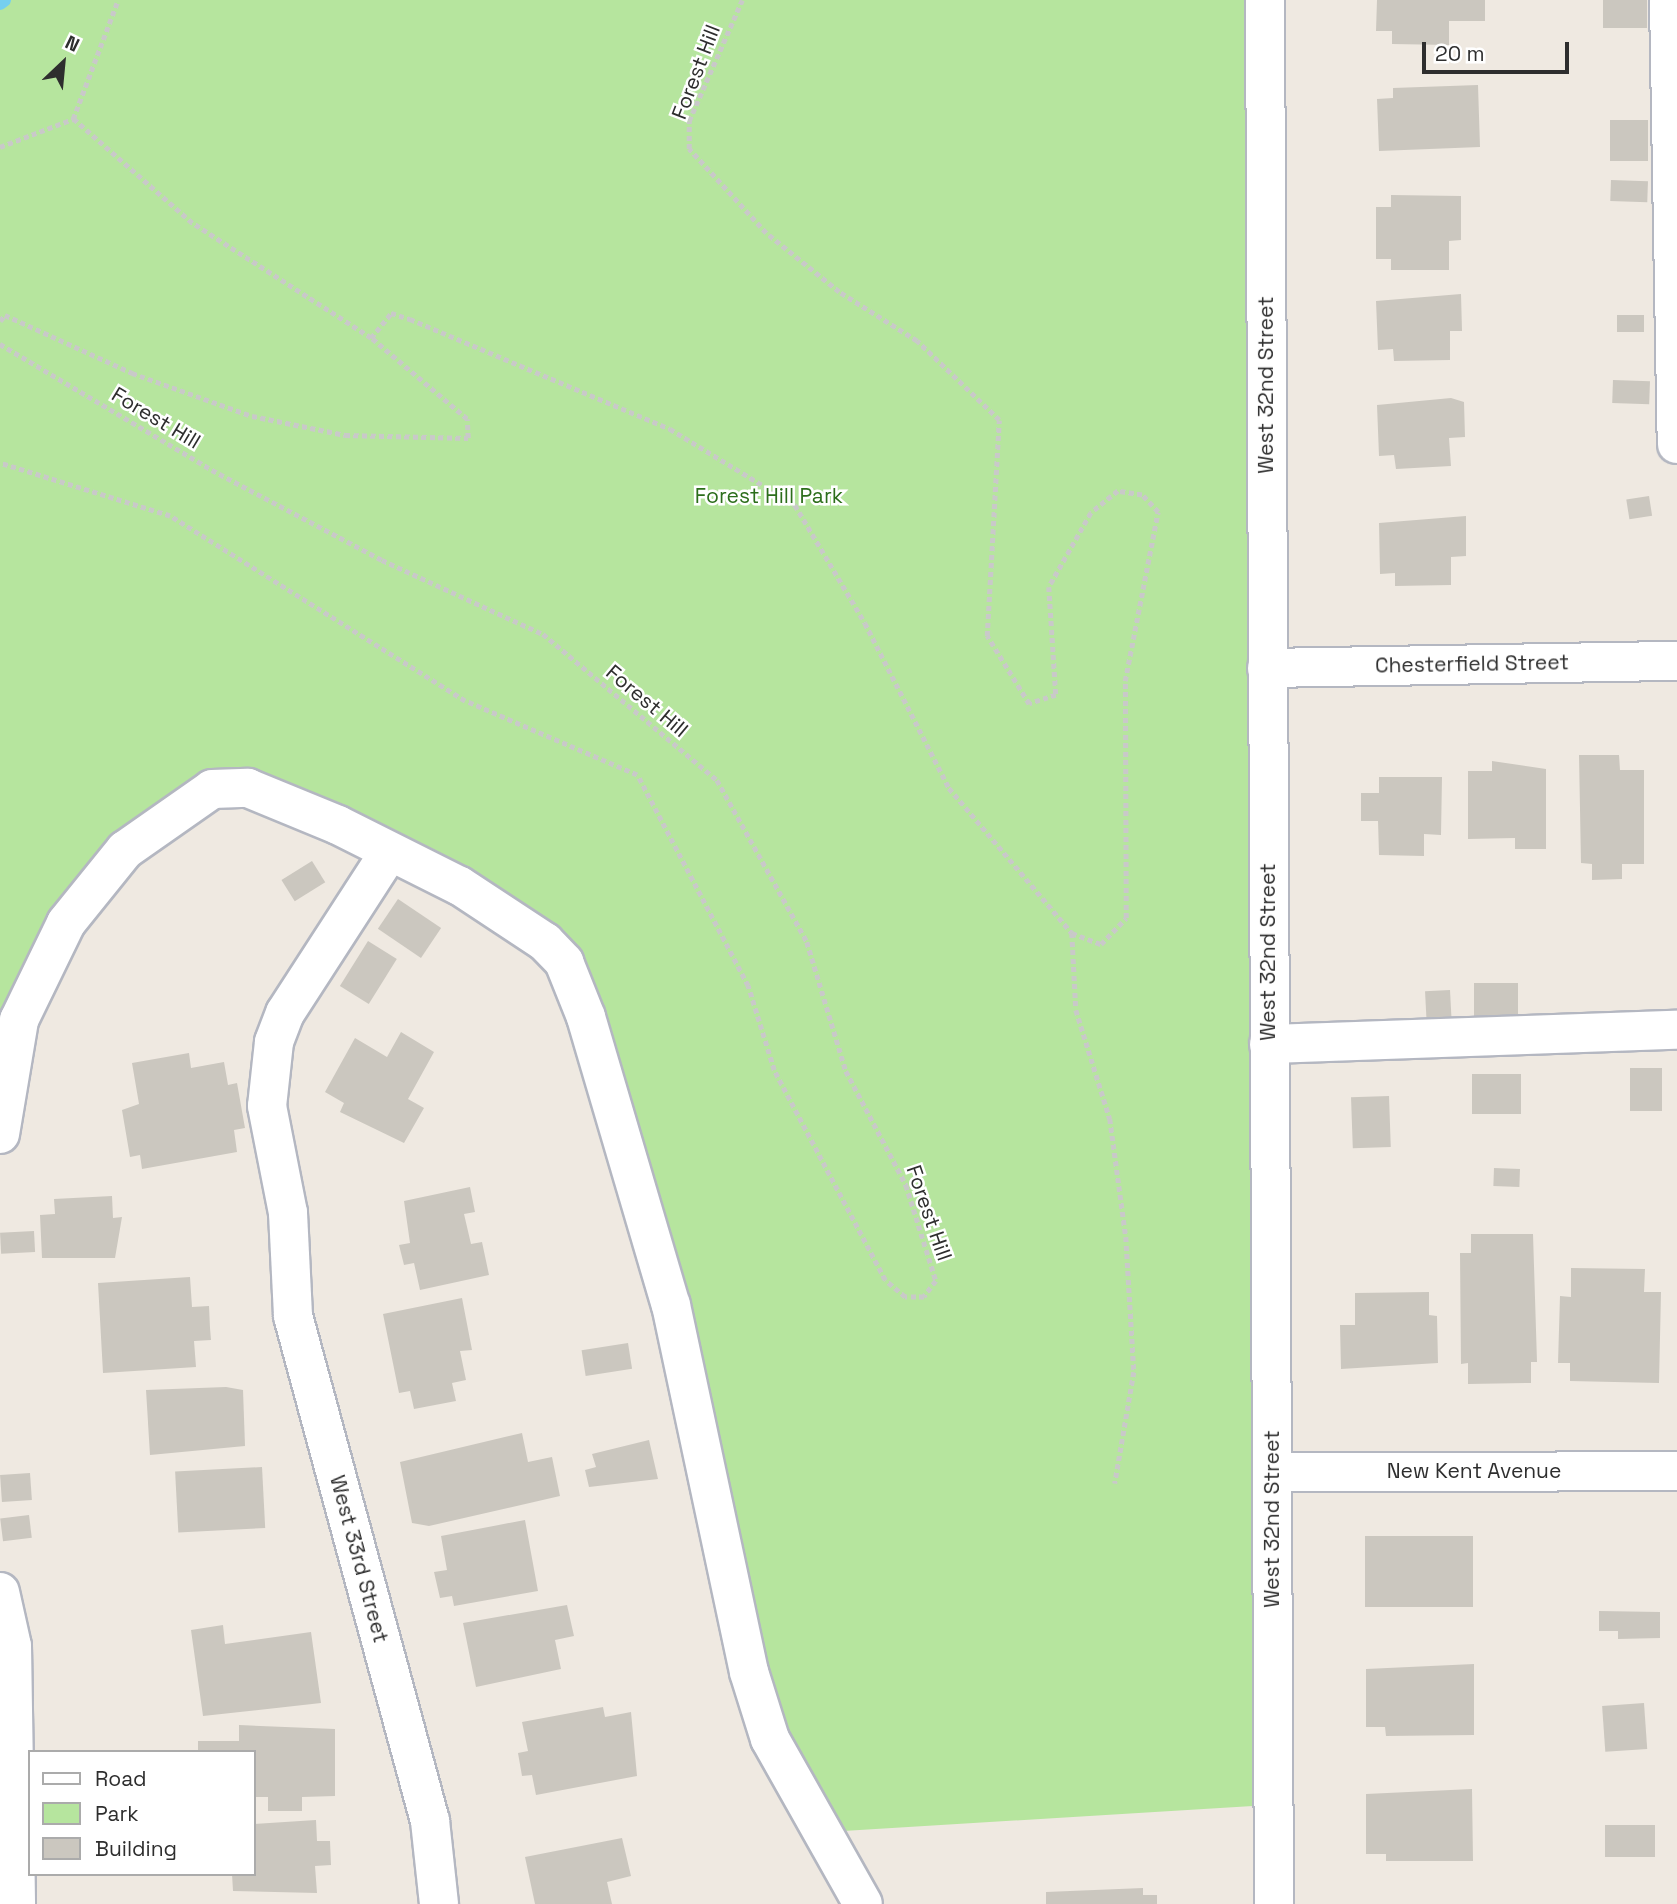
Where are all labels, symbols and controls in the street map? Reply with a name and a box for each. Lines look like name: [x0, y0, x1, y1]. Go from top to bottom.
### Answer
street label: Forest Hill: [666, 21, 726, 123]
north arrow: [28, 28, 98, 98]
scale bar: [1425, 28, 1572, 72]
text: N: [61, 30, 84, 58]
text: 20 m: [1435, 40, 1485, 67]
street label: West 32nd Street: [1253, 296, 1279, 474]
street label: Forest Hill: [107, 382, 205, 454]
park label: Forest Hill Park: [695, 483, 843, 509]
street label: Chesterfield Street: [1375, 650, 1569, 678]
street label: Forest Hill: [601, 659, 693, 743]
street label: West 32nd Street: [1255, 863, 1281, 1041]
street label: Forest Hill: [901, 1162, 957, 1264]
street label: West 32nd Street: [1259, 1430, 1285, 1608]
street label: New Kent Avenue: [1386, 1458, 1562, 1484]
street label: West 33rd Street: [325, 1472, 393, 1646]
legend: [28, 1750, 256, 1876]
text: Road: [95, 1765, 147, 1792]
text: Park: [95, 1800, 139, 1827]
text: Building: [95, 1835, 177, 1862]

